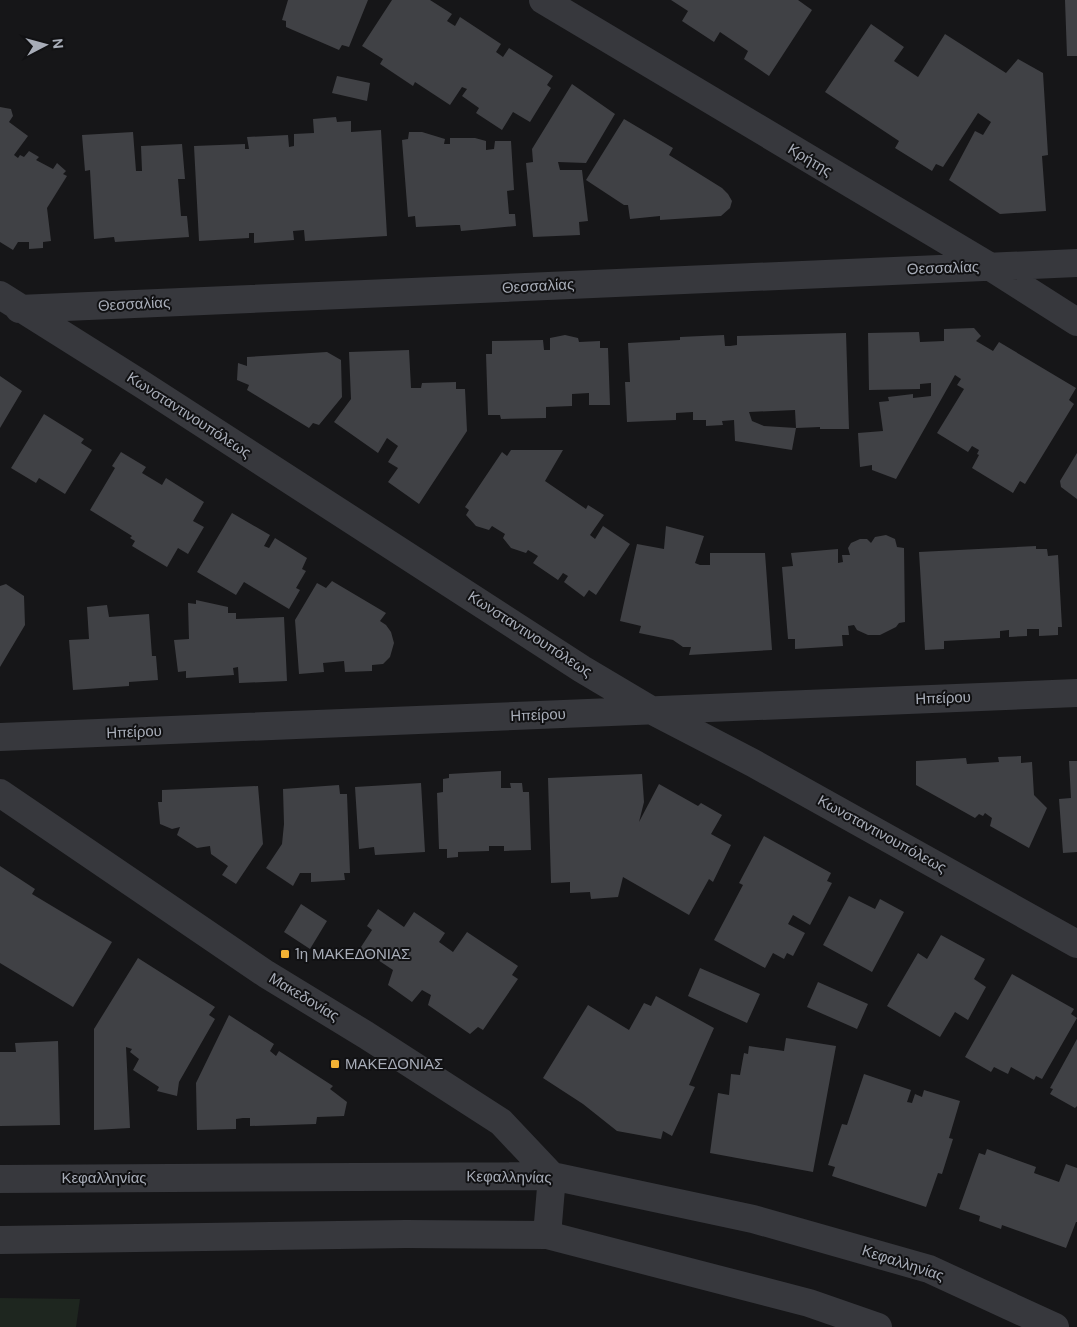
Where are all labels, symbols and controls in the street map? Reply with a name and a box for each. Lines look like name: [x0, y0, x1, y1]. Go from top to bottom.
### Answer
north arrow: [20, 20, 70, 70]
text: N: [48, 38, 67, 50]
street label: Κρήτης: [784, 139, 836, 181]
street label: Θεσσαλίας: [907, 257, 979, 279]
street label: Θεσσαλίας: [501, 274, 575, 298]
street label: Θεσσαλίας: [97, 292, 171, 316]
street label: Κωνσταντινουπόλεως: [123, 367, 255, 463]
street label: Κωνσταντινουπόλεως: [464, 586, 596, 682]
street label: Ηπείρου: [915, 687, 971, 709]
street label: Ηπείρου: [510, 704, 566, 726]
street label: Ηπείρου: [106, 721, 162, 743]
street label: Κωνσταντινουπόλεως: [814, 790, 950, 878]
place label: 1η ΜΑΚΕΔΟΝΙΑΣ: [295, 944, 410, 964]
marker: 1η ΜΑΚΕΔΟΝΙΑΣ: [279, 948, 291, 960]
street label: Μακεδονίας: [265, 968, 343, 1026]
place label: ΜΑΚΕΔΟΝΙΑΣ: [345, 1054, 443, 1074]
marker: ΜΑΚΕΔΟΝΙΑΣ: [329, 1058, 341, 1070]
street label: Κεφαλληνίας: [466, 1166, 552, 1188]
street label: Κεφαλληνίας: [61, 1168, 147, 1188]
street label: Κεφαλληνίας: [859, 1240, 947, 1286]

